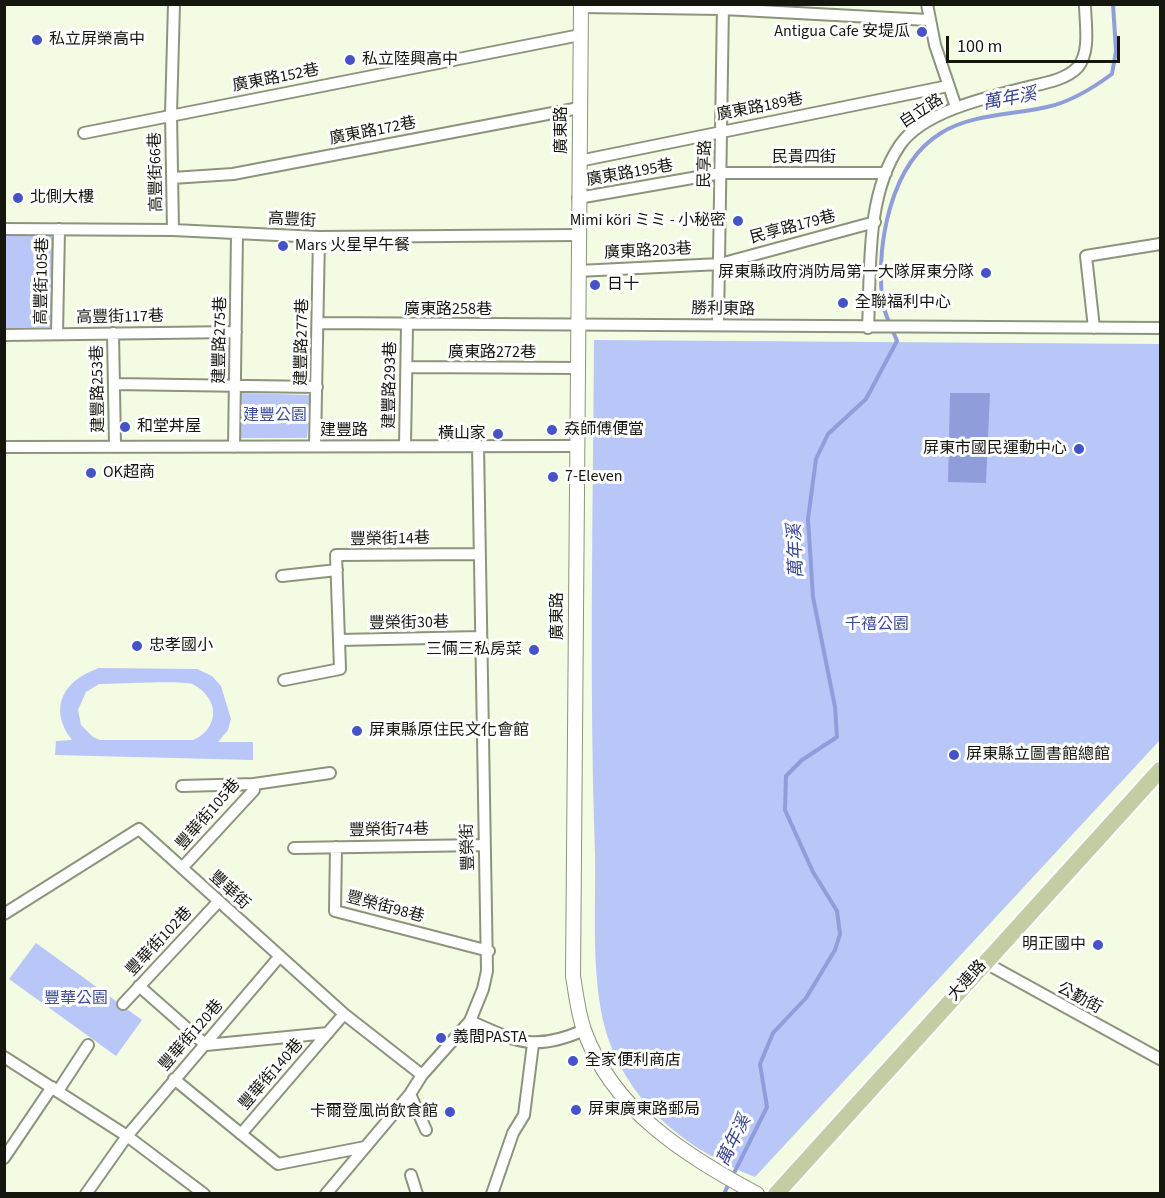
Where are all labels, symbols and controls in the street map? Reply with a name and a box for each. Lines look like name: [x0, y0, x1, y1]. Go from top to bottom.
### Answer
place label: Antigua Cafe 安堤瓜: [774, 22, 910, 42]
scale bar: [949, 24, 1123, 62]
marker: Antigua Cafe 安堤瓜: [915, 25, 929, 39]
place label: 私立屏榮高中: [49, 30, 145, 50]
marker: 私立屏榮高中: [30, 33, 44, 47]
text: 100 m: [957, 34, 1002, 59]
place label: 私立陸興高中: [362, 50, 458, 70]
marker: 私立陸興高中: [343, 53, 357, 67]
street label: 廣東路152巷: [231, 61, 321, 97]
water label: 萬年溪: [981, 84, 1039, 116]
street label: 廣東路189巷: [715, 90, 805, 126]
street label: 自立路: [897, 91, 947, 133]
street label: 廣東路: [552, 106, 572, 154]
street label: 廣東路172巷: [328, 114, 418, 150]
street label: 高豐街66巷: [147, 132, 167, 212]
street label: 民享路: [696, 140, 716, 188]
street label: 民貴四街: [772, 148, 836, 168]
street label: 廣東路195巷: [585, 157, 675, 191]
place label: 北側大樓: [30, 188, 94, 208]
marker: 北側大樓: [11, 191, 25, 205]
street label: 民享路179巷: [748, 207, 838, 249]
street label: 高豐街: [268, 210, 316, 232]
place label: Mimi köri ミミ - 小秘密: [570, 211, 726, 231]
marker: Mimi köri ミミ - 小秘密: [731, 214, 745, 228]
place label: Mars 火星早午餐: [295, 236, 410, 256]
street label: 高豐街105巷: [33, 237, 53, 325]
marker: Mars 火星早午餐: [276, 239, 290, 253]
street label: 廣東路203巷: [604, 240, 692, 264]
place label: 屏東縣政府消防局第一大隊屏東分隊: [718, 263, 974, 283]
marker: 屏東縣政府消防局第一大隊屏東分隊: [979, 266, 993, 280]
place label: 日十: [607, 275, 639, 295]
marker: 日十: [588, 278, 602, 292]
place label: 全聯福利中心: [855, 293, 951, 313]
street label: 建豐路275巷: [211, 296, 231, 384]
marker: 全聯福利中心: [836, 296, 850, 310]
street label: 建豐路277巷: [293, 298, 313, 386]
street label: 廣東路258巷: [404, 300, 492, 320]
street label: 勝利東路: [691, 300, 755, 320]
street label: 高豐街117巷: [76, 308, 164, 328]
street label: 建豐路293巷: [381, 341, 401, 429]
street label: 廣東路272巷: [448, 343, 536, 363]
street label: 建豐路253巷: [89, 345, 109, 433]
park label: 建豐公園: [243, 406, 307, 426]
place label: 和堂丼屋: [137, 417, 201, 437]
marker: 和堂丼屋: [118, 420, 132, 434]
place label: 𡘙師傅便當: [564, 420, 644, 440]
street label: 建豐路: [320, 421, 368, 441]
marker: 𡘙師傅便當: [545, 423, 559, 437]
place label: 橫山家: [438, 424, 486, 444]
marker: 橫山家: [491, 427, 505, 441]
place label: 屏東市國民運動中心: [923, 439, 1067, 459]
marker: 屏東市國民運動中心: [1072, 442, 1086, 456]
place label: OK超商: [103, 463, 155, 483]
marker: OK超商: [84, 466, 98, 480]
place label: 7-Eleven: [565, 467, 623, 487]
marker: 7-Eleven: [546, 470, 560, 484]
water label: 萬年溪: [785, 523, 809, 579]
street label: 豐榮街14巷: [350, 530, 430, 550]
street label: 廣東路: [548, 592, 568, 640]
street label: 豐榮街30巷: [369, 614, 449, 634]
park label: 千禧公園: [845, 615, 909, 635]
place label: 忠孝國小: [149, 636, 213, 656]
marker: 忠孝國小: [130, 639, 144, 653]
place label: 三倆三私房菜: [426, 640, 522, 660]
marker: 三倆三私房菜: [527, 643, 541, 657]
place label: 屏東縣原住民文化會館: [369, 721, 529, 741]
marker: 屏東縣原住民文化會館: [350, 724, 364, 738]
place label: 屏東縣立圖書館總館: [966, 745, 1110, 765]
marker: 屏東縣立圖書館總館: [947, 748, 961, 762]
street label: 豐華街105巷: [173, 776, 245, 854]
street label: 豐榮街74巷: [349, 821, 429, 841]
street label: 豐榮街: [459, 823, 479, 871]
street label: 豐華街: [205, 868, 253, 914]
street label: 豐榮街98巷: [344, 888, 426, 928]
street label: 豐華街102巷: [123, 903, 197, 981]
place label: 明正國中: [1022, 935, 1086, 955]
marker: 明正國中: [1091, 938, 1105, 952]
street label: 大連路: [945, 957, 991, 1005]
street label: 公勤街: [1053, 979, 1105, 1019]
park label: 豐華公園: [44, 989, 108, 1009]
street label: 豐華街120巷: [156, 997, 228, 1075]
place label: 義間PASTA: [453, 1028, 527, 1048]
marker: 義間PASTA: [434, 1031, 448, 1045]
street label: 豐華街140巷: [236, 1036, 308, 1114]
place label: 全家便利商店: [585, 1051, 681, 1071]
marker: 全家便利商店: [566, 1054, 580, 1068]
place label: 屏東廣東路郵局: [588, 1100, 700, 1120]
place label: 卡爾登風尚飲食館: [310, 1102, 438, 1122]
marker: 屏東廣東路郵局: [569, 1103, 583, 1117]
marker: 卡爾登風尚飲食館: [443, 1105, 457, 1119]
water label: 萬年溪: [713, 1112, 757, 1170]

